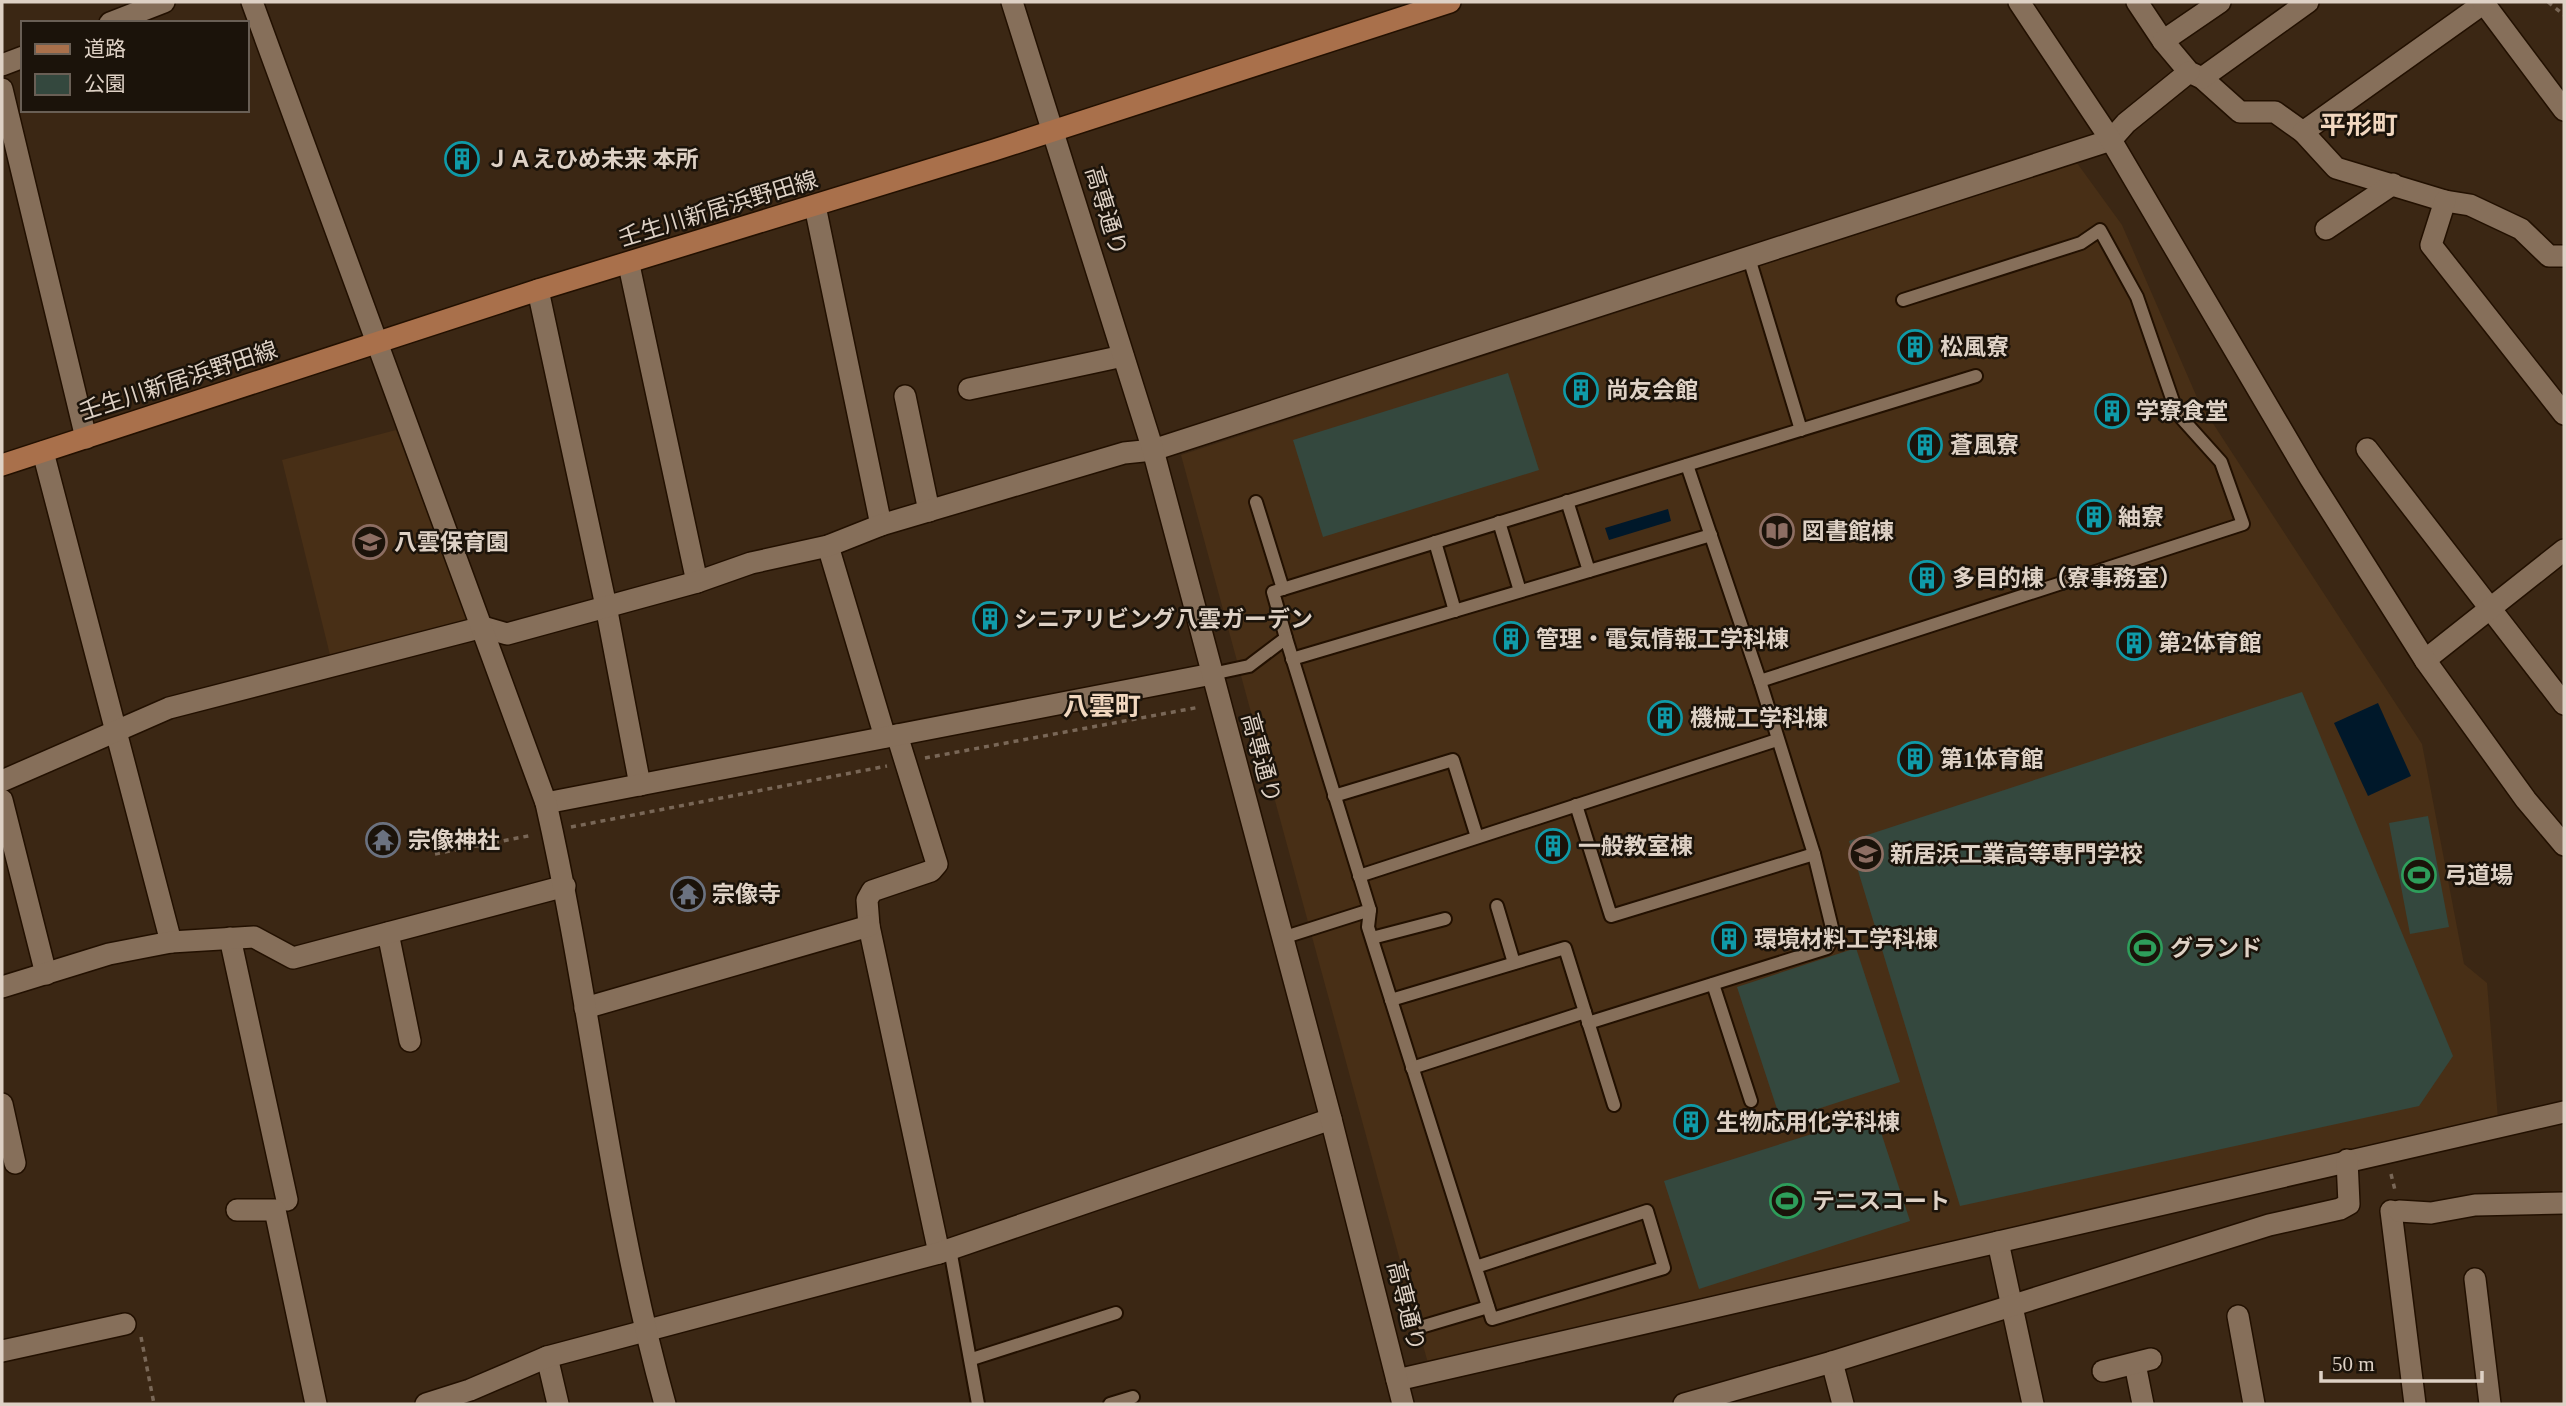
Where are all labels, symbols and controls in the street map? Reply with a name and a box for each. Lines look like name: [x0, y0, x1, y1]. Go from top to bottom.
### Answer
legend: [21, 21, 248, 112]
text: 道路: [84, 37, 126, 61]
text: 公園: [84, 72, 126, 96]
district label: 平形町: [2320, 111, 2398, 140]
building icon: ＪＡえひめ未来 本所: [443, 140, 481, 178]
place label: ＪＡえひめ未来 本所: [486, 147, 699, 172]
street label: 高専通り: [1081, 163, 1131, 259]
street label: 壬生川新居浜野田線: [615, 167, 821, 251]
building icon: 松風寮: [1896, 328, 1934, 366]
place label: 松風寮: [1940, 335, 2009, 360]
street label: 壬生川新居浜野田線: [76, 337, 280, 425]
building icon: 尚友会館: [1562, 371, 1600, 409]
place label: 尚友会館: [1606, 378, 1698, 403]
building icon: 学寮食堂: [2093, 392, 2131, 430]
place label: 学寮食堂: [2136, 399, 2228, 424]
building icon: 蒼風寮: [1906, 426, 1944, 464]
place label: 蒼風寮: [1950, 433, 2019, 458]
building icon: 紬寮: [2075, 498, 2113, 536]
place label: 紬寮: [2118, 505, 2164, 530]
library icon: 図書館棟: [1758, 512, 1796, 550]
place label: 図書館棟: [1802, 519, 1894, 544]
school or university icon: 八雲保育園: [351, 523, 389, 561]
place label: 八雲保育園: [394, 530, 509, 555]
building icon: 多目的棟（寮事務室）: [1908, 559, 1946, 597]
place label: 多目的棟（寮事務室）: [1952, 566, 2182, 591]
building icon: シニアリビング八雲ガーデン: [971, 600, 1009, 638]
place label: シニアリビング八雲ガーデン: [1014, 607, 1313, 632]
building icon: 管理・電気情報工学科棟: [1492, 620, 1530, 658]
building icon: 第2体育館: [2115, 624, 2153, 662]
place label: 管理・電気情報工学科棟: [1536, 627, 1789, 652]
place label: 第2体育館: [2158, 631, 2262, 656]
district label: 八雲町: [1063, 692, 1141, 721]
building icon: 機械工学科棟: [1646, 699, 1684, 737]
place label: 機械工学科棟: [1690, 706, 1828, 731]
street label: 高専通り: [1237, 710, 1285, 806]
building icon: 第1体育館: [1896, 740, 1934, 778]
place label: 第1体育館: [1940, 747, 2044, 772]
temple icon: 宗像神社: [364, 821, 402, 859]
building icon: 一般教室棟: [1534, 827, 1572, 865]
place label: 宗像神社: [408, 828, 500, 853]
place label: 一般教室棟: [1578, 834, 1693, 859]
school or university icon: 新居浜工業高等専門学校: [1847, 835, 1885, 873]
place label: 新居浜工業高等専門学校: [1890, 842, 2143, 867]
sports icon: 弓道場: [2400, 856, 2438, 894]
place label: 弓道場: [2444, 863, 2513, 888]
temple icon: 宗像寺: [669, 875, 707, 913]
place label: 宗像寺: [712, 882, 781, 907]
building icon: 環境材料工学科棟: [1710, 920, 1748, 958]
place label: 環境材料工学科棟: [1754, 927, 1938, 952]
sports icon: グランド: [2126, 929, 2164, 967]
place label: グランド: [2170, 936, 2262, 961]
building icon: 生物応用化学科棟: [1672, 1103, 1710, 1141]
place label: 生物応用化学科棟: [1716, 1110, 1900, 1135]
sports icon: テニスコート: [1768, 1182, 1806, 1220]
place label: テニスコート: [1812, 1189, 1950, 1214]
street label: 高専通り: [1383, 1258, 1429, 1354]
scale bar: [2321, 1340, 2482, 1384]
text: 50 m: [2332, 1352, 2375, 1376]

